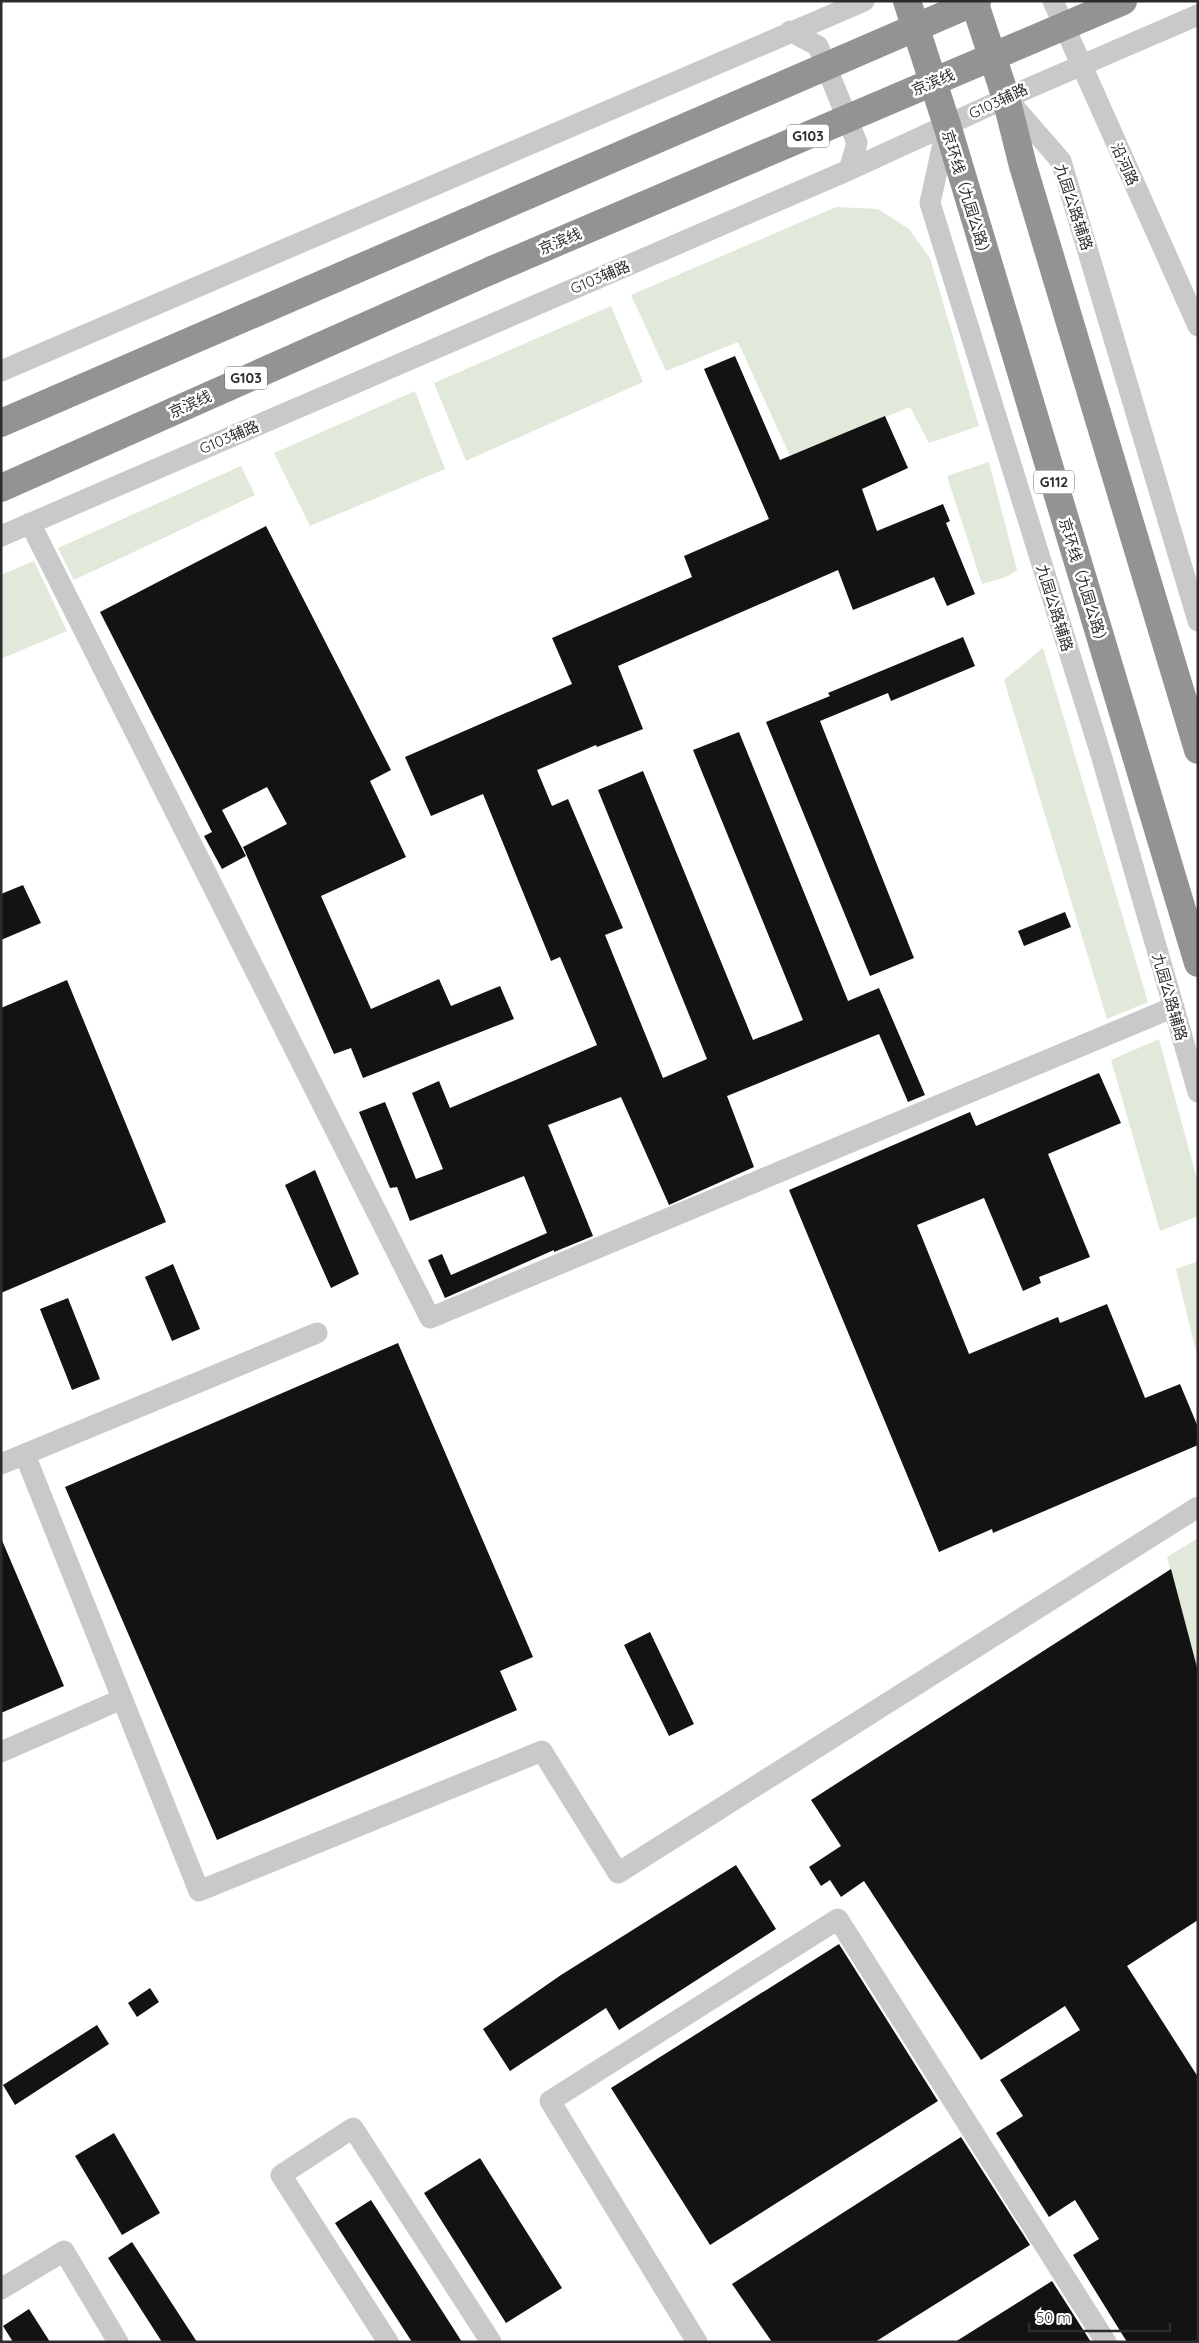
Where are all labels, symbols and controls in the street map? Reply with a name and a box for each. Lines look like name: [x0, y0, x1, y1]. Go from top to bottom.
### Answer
street label: 京滨线: [909, 64, 957, 100]
street label: G103辅路: [966, 79, 1030, 123]
road number: G103: [787, 124, 829, 148]
street label: 京环线（九园公路）: [938, 128, 996, 262]
street label: 沿河路: [1107, 140, 1143, 188]
street label: 九园公路辅路: [1051, 161, 1097, 253]
street label: 京滨线: [536, 223, 584, 259]
street label: G103辅路: [567, 256, 633, 298]
road number: G103: [225, 366, 267, 389]
street label: 京滨线: [166, 386, 214, 422]
street label: G103辅路: [196, 416, 262, 458]
road number: G112: [1034, 471, 1074, 494]
street label: 京环线（九园公路）: [1055, 516, 1113, 650]
street label: 九园公路辅路: [1033, 562, 1077, 654]
street label: 九园公路辅路: [1148, 951, 1192, 1043]
scale bar: [1029, 2300, 1170, 2332]
text: 50 m: [1036, 2308, 1071, 2327]

